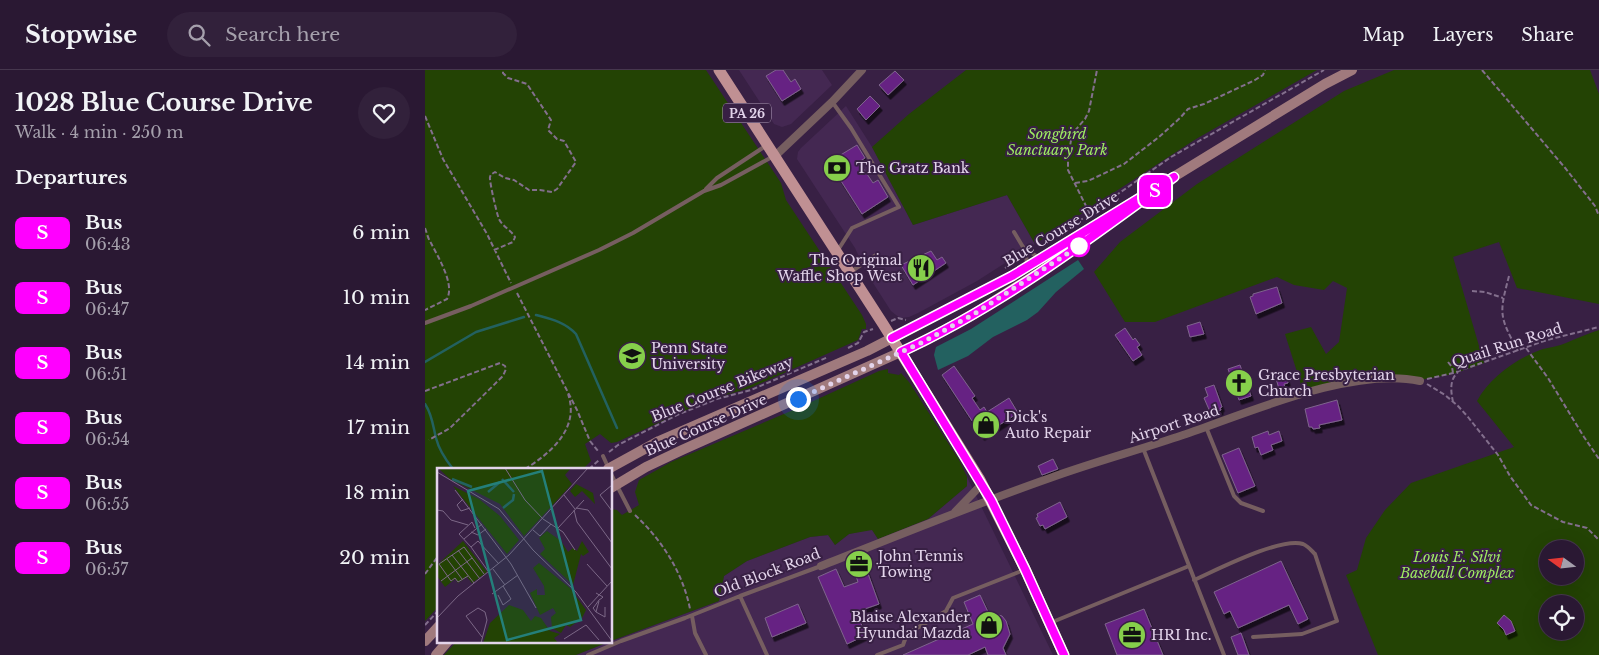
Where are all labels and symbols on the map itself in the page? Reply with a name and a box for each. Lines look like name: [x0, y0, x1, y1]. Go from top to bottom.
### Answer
road number: PA 26: [723, 104, 771, 122]
park label: Songbird Sanctuary Park: [1007, 125, 1107, 159]
bank icon: The Gratz Bank: [822, 153, 852, 183]
place label: The Gratz Bank: [856, 159, 970, 177]
line badge: S: [1139, 175, 1171, 207]
street label: Blue Course Drive: [1000, 187, 1122, 271]
unlabelled marker: [1068, 235, 1090, 257]
place label: The Original Waffle Shop West: [776, 251, 903, 285]
restaurant icon: The Original Waffle Shop West: [906, 253, 936, 283]
street label: Quail Run Road: [1449, 318, 1565, 371]
place label: Penn State University: [651, 339, 727, 373]
school or university icon: Penn State University: [617, 341, 647, 371]
street label: Blue Course Bikeway: [649, 352, 796, 426]
place label: Grace Presbyterian Church: [1258, 366, 1395, 400]
church icon: Grace Presbyterian Church: [1224, 368, 1254, 398]
your location: [786, 387, 811, 412]
street label: Blue Course Drive: [642, 390, 770, 460]
street label: Airport Road: [1125, 401, 1222, 447]
place label: Dick's Auto Repair: [1004, 408, 1091, 442]
shop icon: Dick's Auto Repair: [971, 410, 1001, 440]
inset map: [437, 468, 613, 642]
north arrow: [1539, 540, 1584, 585]
street label: Old Block Road: [711, 544, 823, 602]
place label: John Tennis Towing: [876, 547, 963, 581]
park label: Louis E. Silvi Baseball Complex: [1399, 548, 1514, 582]
office icon: John Tennis Towing: [844, 549, 874, 579]
place label: Blaise Alexander Hyundai Mazda: [851, 608, 970, 642]
shop icon: Blaise Alexander Hyundai Mazda: [974, 610, 1004, 640]
office icon: HRI Inc.: [1117, 620, 1147, 650]
place label: HRI Inc.: [1151, 626, 1211, 644]

